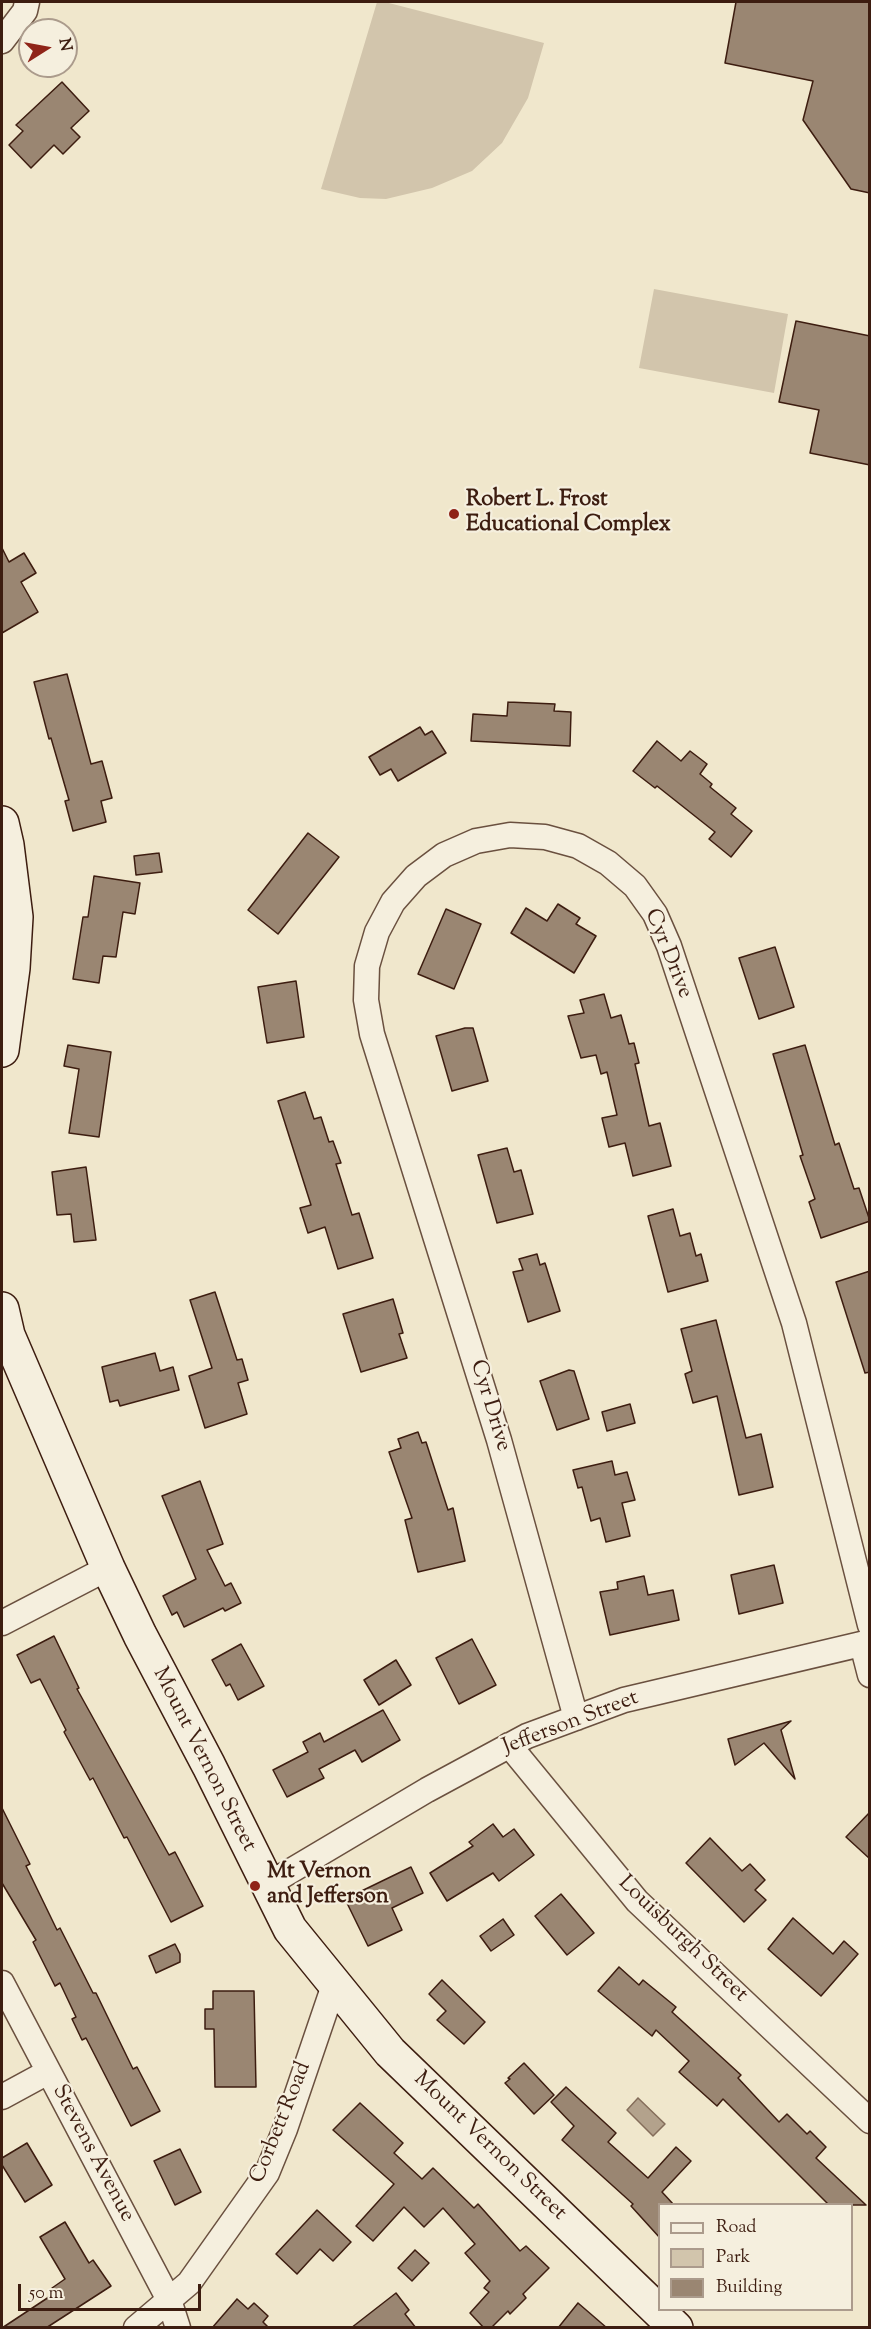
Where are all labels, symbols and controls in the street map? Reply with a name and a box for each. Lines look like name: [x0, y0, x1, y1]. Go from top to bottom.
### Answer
north arrow: [18, 18, 78, 78]
text: N: [52, 36, 77, 53]
place label: Robert L. Frost Educational Complex: [466, 488, 671, 540]
marker: Robert L. Frost Educational Complex: [447, 507, 461, 521]
street label: Cyr Drive: [637, 905, 697, 1003]
street label: Cyr Drive: [463, 1357, 515, 1455]
street label: Mount Vernon Street: [145, 1664, 261, 1856]
street label: Jefferson Street: [499, 1686, 643, 1762]
place label: Mt Vernon and Jefferson: [267, 1860, 389, 1912]
street label: Louisburgh Street: [611, 1871, 753, 2009]
marker: Mt Vernon and Jefferson: [248, 1879, 262, 1893]
street label: Corbett Road: [246, 2058, 318, 2188]
street label: Mount Vernon Street: [407, 2067, 571, 2227]
street label: Stevens Avenue: [45, 2081, 139, 2227]
legend: [658, 2203, 853, 2311]
text: Road: [716, 2215, 756, 2241]
text: Park: [716, 2245, 750, 2271]
scale bar: [21, 2272, 204, 2310]
text: Building: [716, 2275, 782, 2301]
text: 50 m: [29, 2281, 63, 2307]

